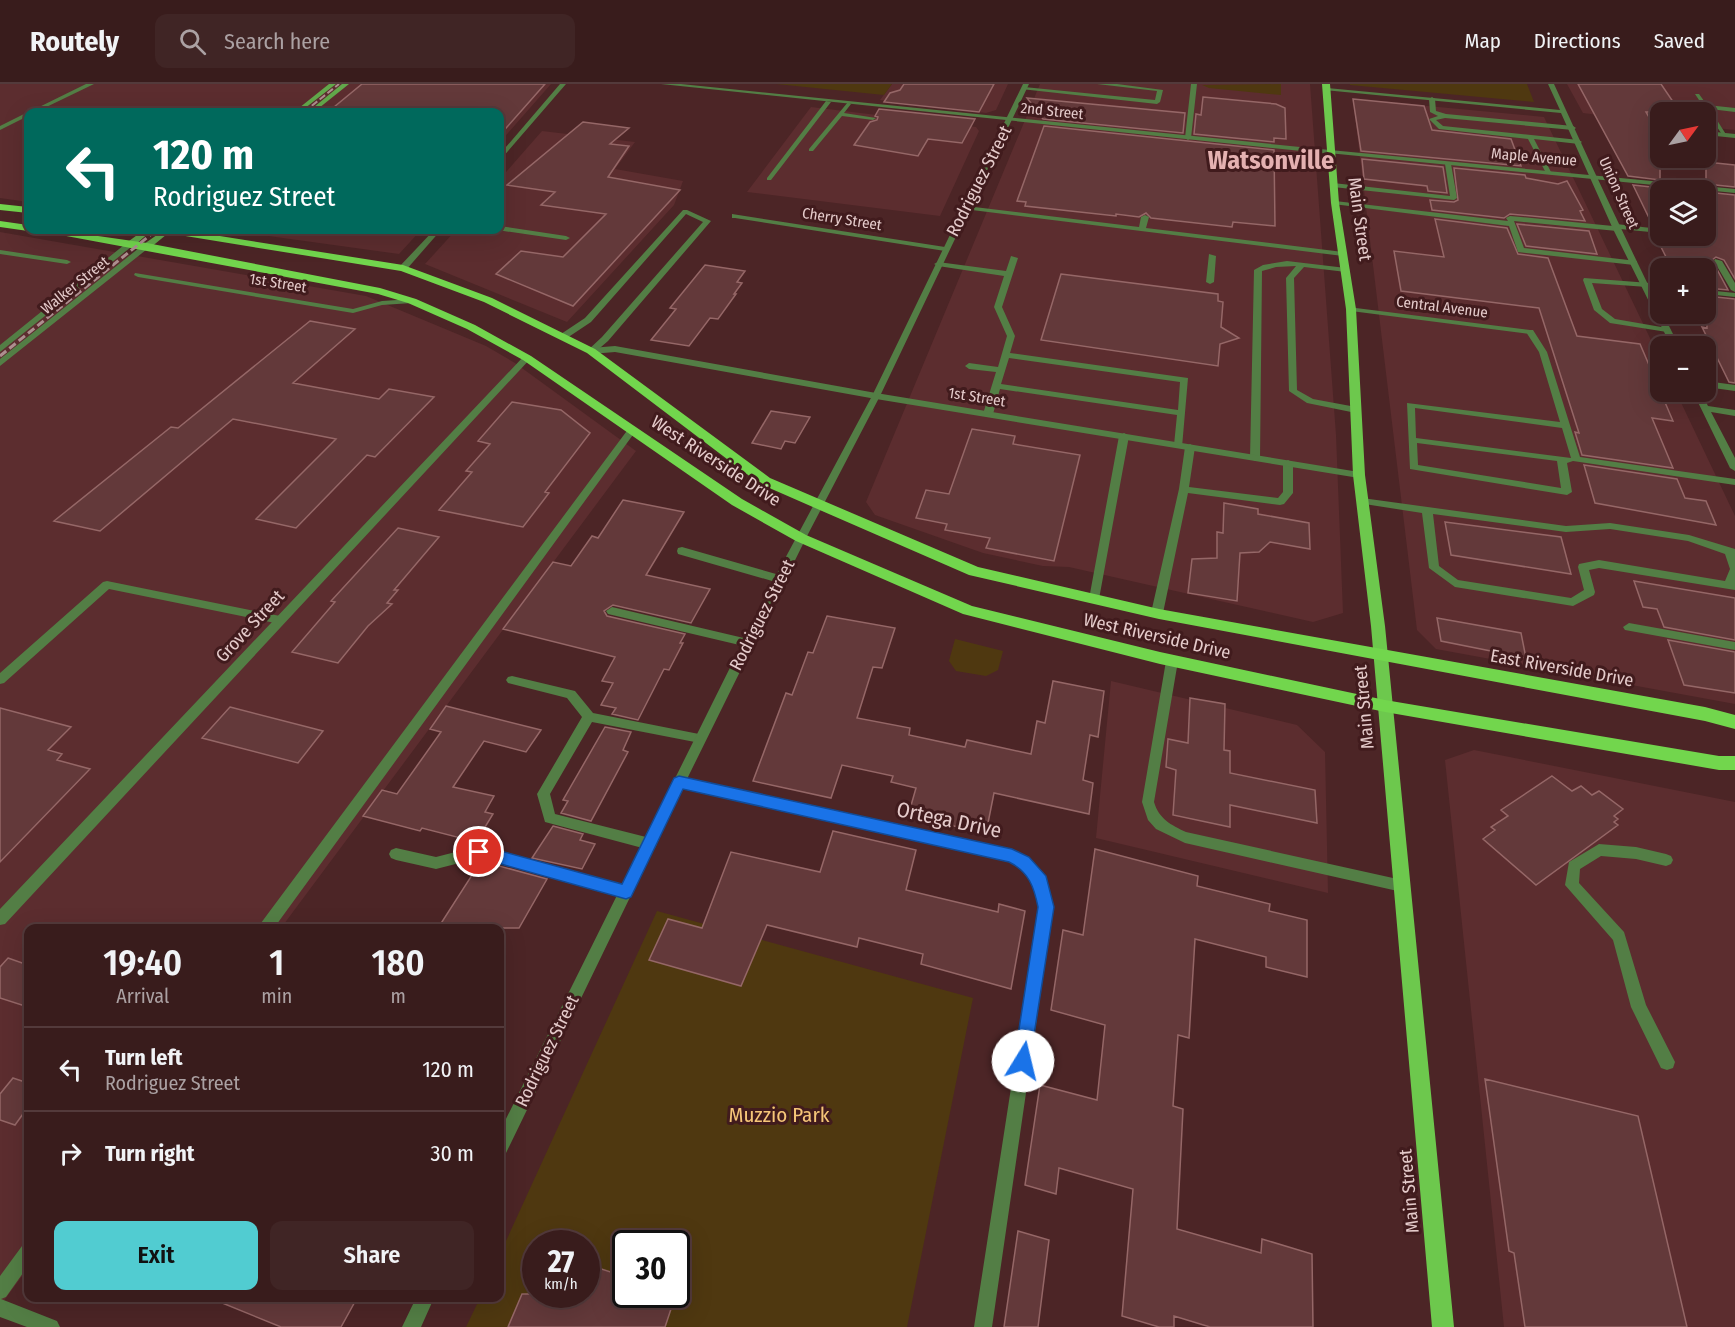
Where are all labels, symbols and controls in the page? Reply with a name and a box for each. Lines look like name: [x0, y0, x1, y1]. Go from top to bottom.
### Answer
search box: [155, 14, 575, 68]
text: Routely: [30, 25, 119, 58]
icon: search: [176, 25, 209, 58]
text: Search here: [224, 28, 330, 55]
text: Map: [1464, 28, 1501, 54]
text: Directions: [1534, 28, 1621, 54]
text: Saved: [1654, 28, 1705, 54]
street label: 2nd Street: [1020, 99, 1084, 123]
north arrow: [1650, 102, 1716, 168]
map controls: [1650, 102, 1716, 402]
street label: Rodriguez Street: [942, 122, 1016, 240]
text: 120 m: [153, 130, 254, 180]
icon: left: [54, 132, 132, 210]
street label: Maple Avenue: [1490, 144, 1578, 170]
district label: Watsonville: [1208, 145, 1334, 176]
street label: Union Street: [1595, 154, 1643, 232]
street label: Main Street: [1343, 176, 1377, 262]
button: layers: [1650, 180, 1716, 246]
text: Rodriguez Street: [153, 181, 335, 213]
street label: Cherry Street: [801, 204, 883, 234]
street label: Walker Street: [38, 252, 113, 318]
button: +: [1650, 258, 1716, 324]
street label: 1st Street: [248, 270, 308, 296]
street label: Central Avenue: [1395, 292, 1489, 322]
button: −: [1650, 336, 1716, 402]
street label: 1st Street: [947, 384, 1007, 410]
street label: West Riverside Drive: [647, 411, 785, 511]
street label: Rodriguez Street: [725, 556, 799, 674]
street label: Grove Street: [211, 585, 289, 667]
street label: West Riverside Drive: [1081, 608, 1233, 664]
street label: East Riverside Drive: [1489, 645, 1635, 691]
street label: Main Street: [1349, 664, 1379, 750]
street label: Ortega Drive: [894, 796, 1004, 844]
pin: [453, 826, 504, 877]
icon: arrive: [462, 835, 495, 868]
text: 19:40: [103, 941, 182, 985]
text: 1: [269, 941, 284, 985]
text: 180: [372, 941, 425, 985]
text: Arrival: [116, 984, 169, 1008]
text: min: [261, 984, 292, 1008]
text: m: [390, 984, 406, 1008]
street label: Rodriguez Street: [510, 991, 584, 1110]
position arrow: [991, 1029, 1055, 1093]
text: Turn left: [105, 1044, 183, 1071]
icon: left: [54, 1053, 87, 1086]
text: 120 m: [422, 1056, 474, 1083]
text: Rodriguez Street: [105, 1071, 240, 1095]
park label: Muzzio Park: [728, 1102, 830, 1128]
icon: right: [54, 1137, 87, 1170]
text: Turn right: [105, 1140, 194, 1167]
text: 30 m: [431, 1140, 474, 1167]
street label: Main Street: [1394, 1148, 1424, 1234]
button: Exit: [54, 1221, 258, 1290]
button: Share: [270, 1221, 474, 1290]
speed limit sign: 30: [612, 1230, 690, 1308]
text: 27: [548, 1244, 574, 1280]
text: km/h: [544, 1275, 578, 1293]

